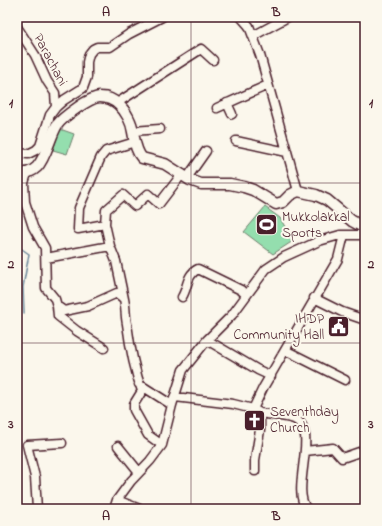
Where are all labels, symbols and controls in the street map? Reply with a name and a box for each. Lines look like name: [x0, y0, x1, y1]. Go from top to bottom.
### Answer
text: A: [102, 3, 110, 22]
text: B: [271, 3, 281, 22]
street label: Parachani: [27, 30, 73, 90]
text: 1: [9, 94, 14, 113]
text: 1: [369, 94, 374, 113]
place label: Mukkolakkal Sports: [282, 207, 350, 244]
sports icon: Mukkolakkal Sports: [254, 212, 280, 238]
text: 2: [7, 255, 15, 274]
text: 2: [367, 255, 375, 274]
place label: IHDP Community Hall: [234, 309, 325, 347]
public building icon: IHDP Community Hall: [326, 314, 352, 340]
place label: Seventhday Church: [270, 402, 339, 439]
church icon: Seventhday Church: [241, 407, 267, 433]
text: 3: [7, 415, 14, 434]
text: 3: [367, 415, 374, 434]
text: A: [102, 507, 110, 526]
text: B: [271, 507, 281, 526]

